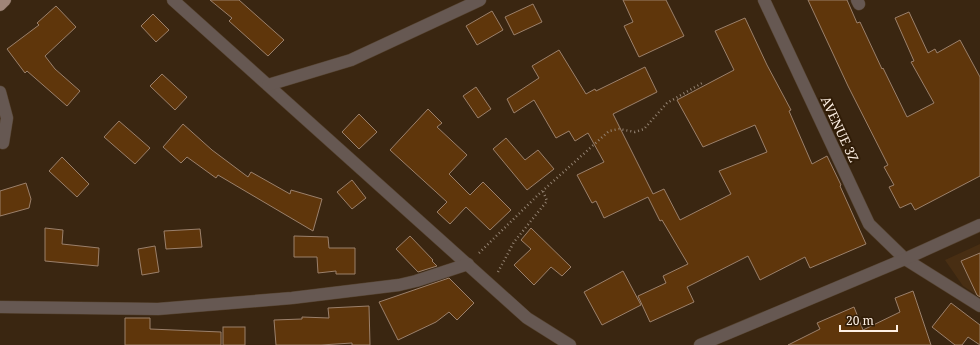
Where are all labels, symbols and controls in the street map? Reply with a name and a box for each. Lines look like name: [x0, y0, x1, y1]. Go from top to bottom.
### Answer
street label: AVENUE 3Z: [817, 93, 863, 165]
scale bar: [840, 307, 897, 333]
text: 20 m: [846, 312, 874, 329]

